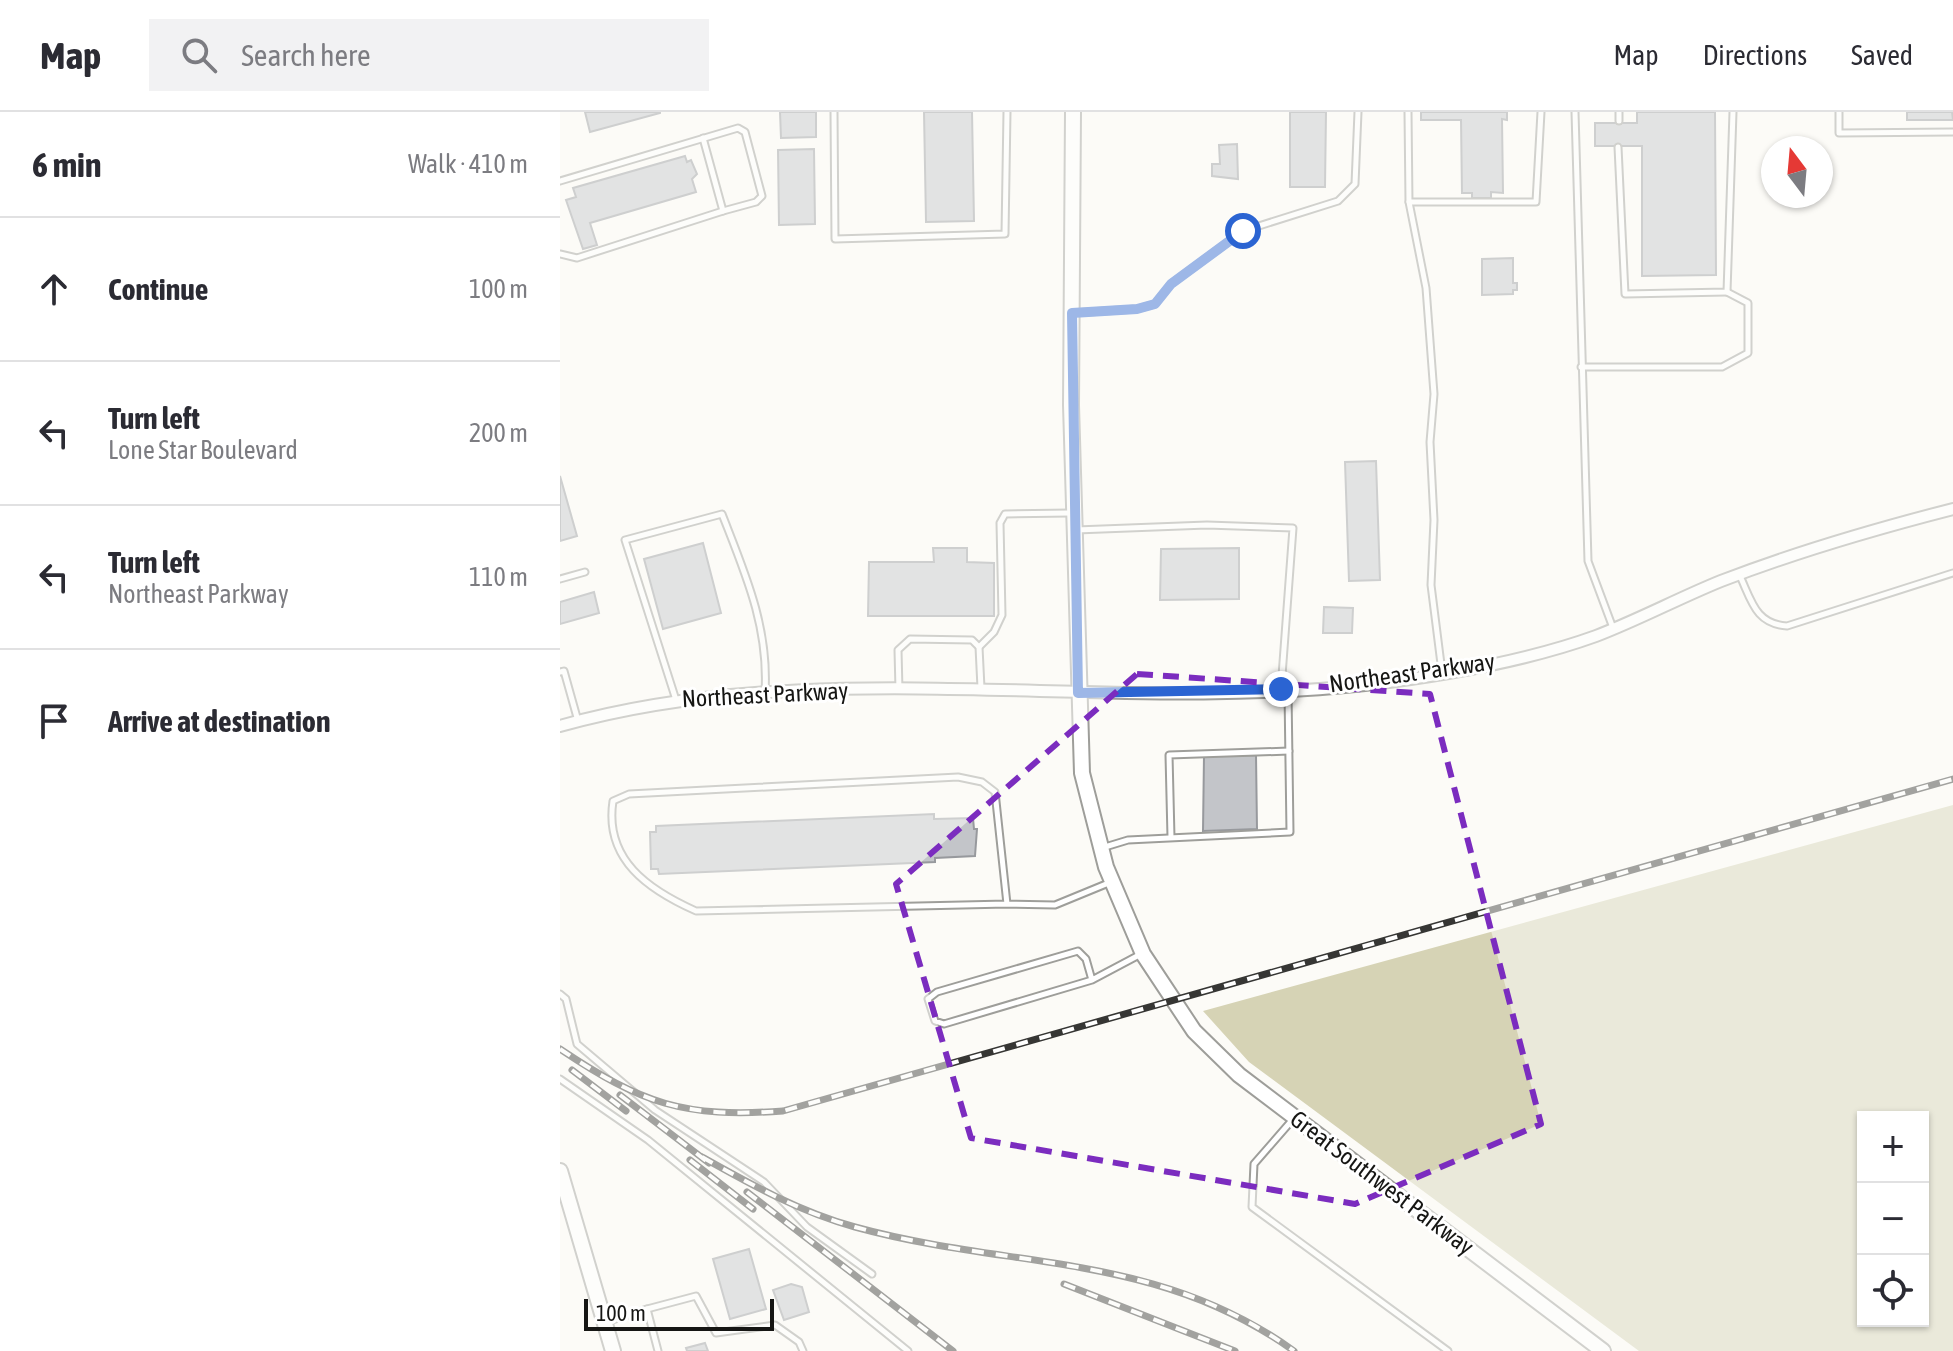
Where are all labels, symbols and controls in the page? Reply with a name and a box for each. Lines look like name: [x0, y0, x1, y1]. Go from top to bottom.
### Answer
search box: [149, 19, 709, 91]
icon: search: [177, 33, 221, 77]
text: Map: [40, 34, 101, 77]
text: Search here: [241, 38, 371, 72]
text: Map: [1614, 39, 1659, 71]
text: Directions: [1703, 39, 1807, 71]
text: Saved: [1851, 39, 1913, 71]
north arrow: [1761, 136, 1833, 208]
text: 6 min: [32, 145, 101, 184]
text: Walk · 410 m: [408, 149, 528, 179]
route start: [1225, 213, 1261, 249]
icon: ahead: [32, 267, 76, 311]
text: Continue: [108, 272, 208, 306]
text: 100 m: [469, 274, 528, 304]
text: Turn left: [108, 401, 200, 435]
icon: left: [32, 411, 76, 455]
text: 200 m: [469, 418, 528, 448]
text: Lone Star Boulevard: [108, 435, 298, 465]
text: Turn left: [108, 545, 200, 579]
icon: left: [32, 555, 76, 599]
text: 110 m: [469, 562, 528, 592]
text: Northeast Parkway: [108, 579, 289, 609]
street label: Northeast Parkway: [1327, 648, 1496, 697]
route end: [1263, 671, 1299, 707]
street label: Northeast Parkway: [681, 677, 849, 712]
icon: arrive: [32, 699, 76, 743]
text: Arrive at destination: [108, 704, 330, 738]
street label: Great Southwest Parkway: [1285, 1105, 1479, 1260]
map controls: [1857, 1111, 1929, 1327]
button: +: [1857, 1111, 1929, 1183]
button: −: [1857, 1183, 1929, 1255]
button: locate: [1857, 1255, 1929, 1327]
scale bar: [584, 1295, 774, 1331]
text: 100 m: [596, 1300, 646, 1326]

